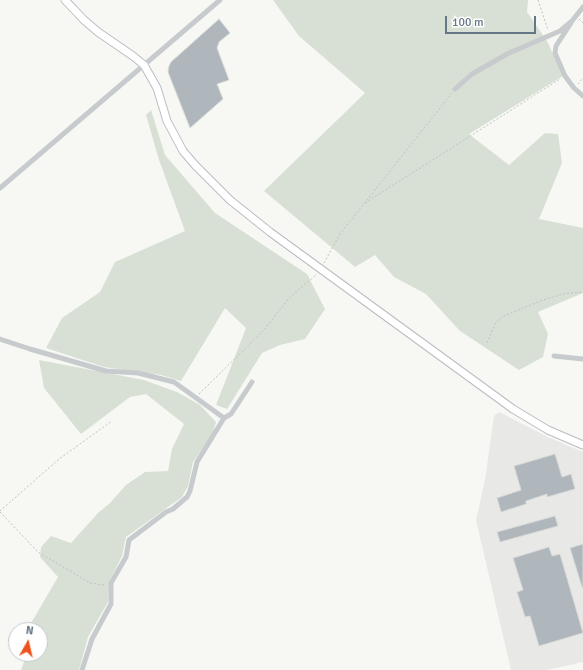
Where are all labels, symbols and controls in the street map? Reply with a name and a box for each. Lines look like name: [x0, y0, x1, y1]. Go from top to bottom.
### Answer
scale bar: [447, 8, 538, 34]
text: 100 m: [452, 15, 484, 30]
north arrow: [8, 622, 48, 662]
text: N: [25, 624, 34, 638]

